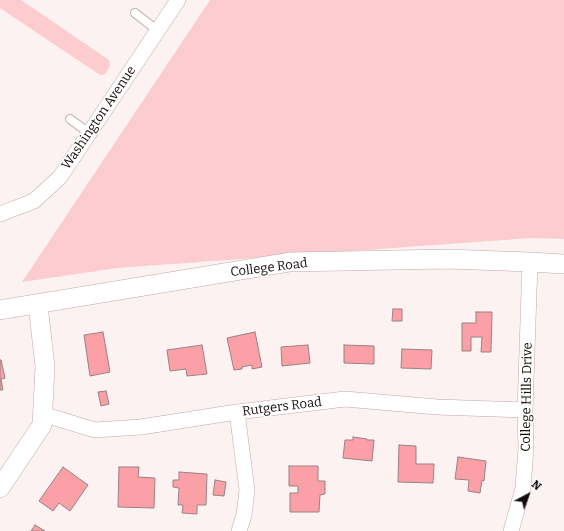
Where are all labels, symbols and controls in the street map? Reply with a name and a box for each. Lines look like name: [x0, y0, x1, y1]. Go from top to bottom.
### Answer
street label: Washington Avenue: [59, 63, 139, 173]
street label: College Road: [230, 256, 308, 280]
street label: College Hills Drive: [518, 342, 536, 452]
street label: Rutgers Road: [241, 394, 323, 420]
north arrow: [508, 475, 548, 515]
text: N: [529, 478, 544, 493]

